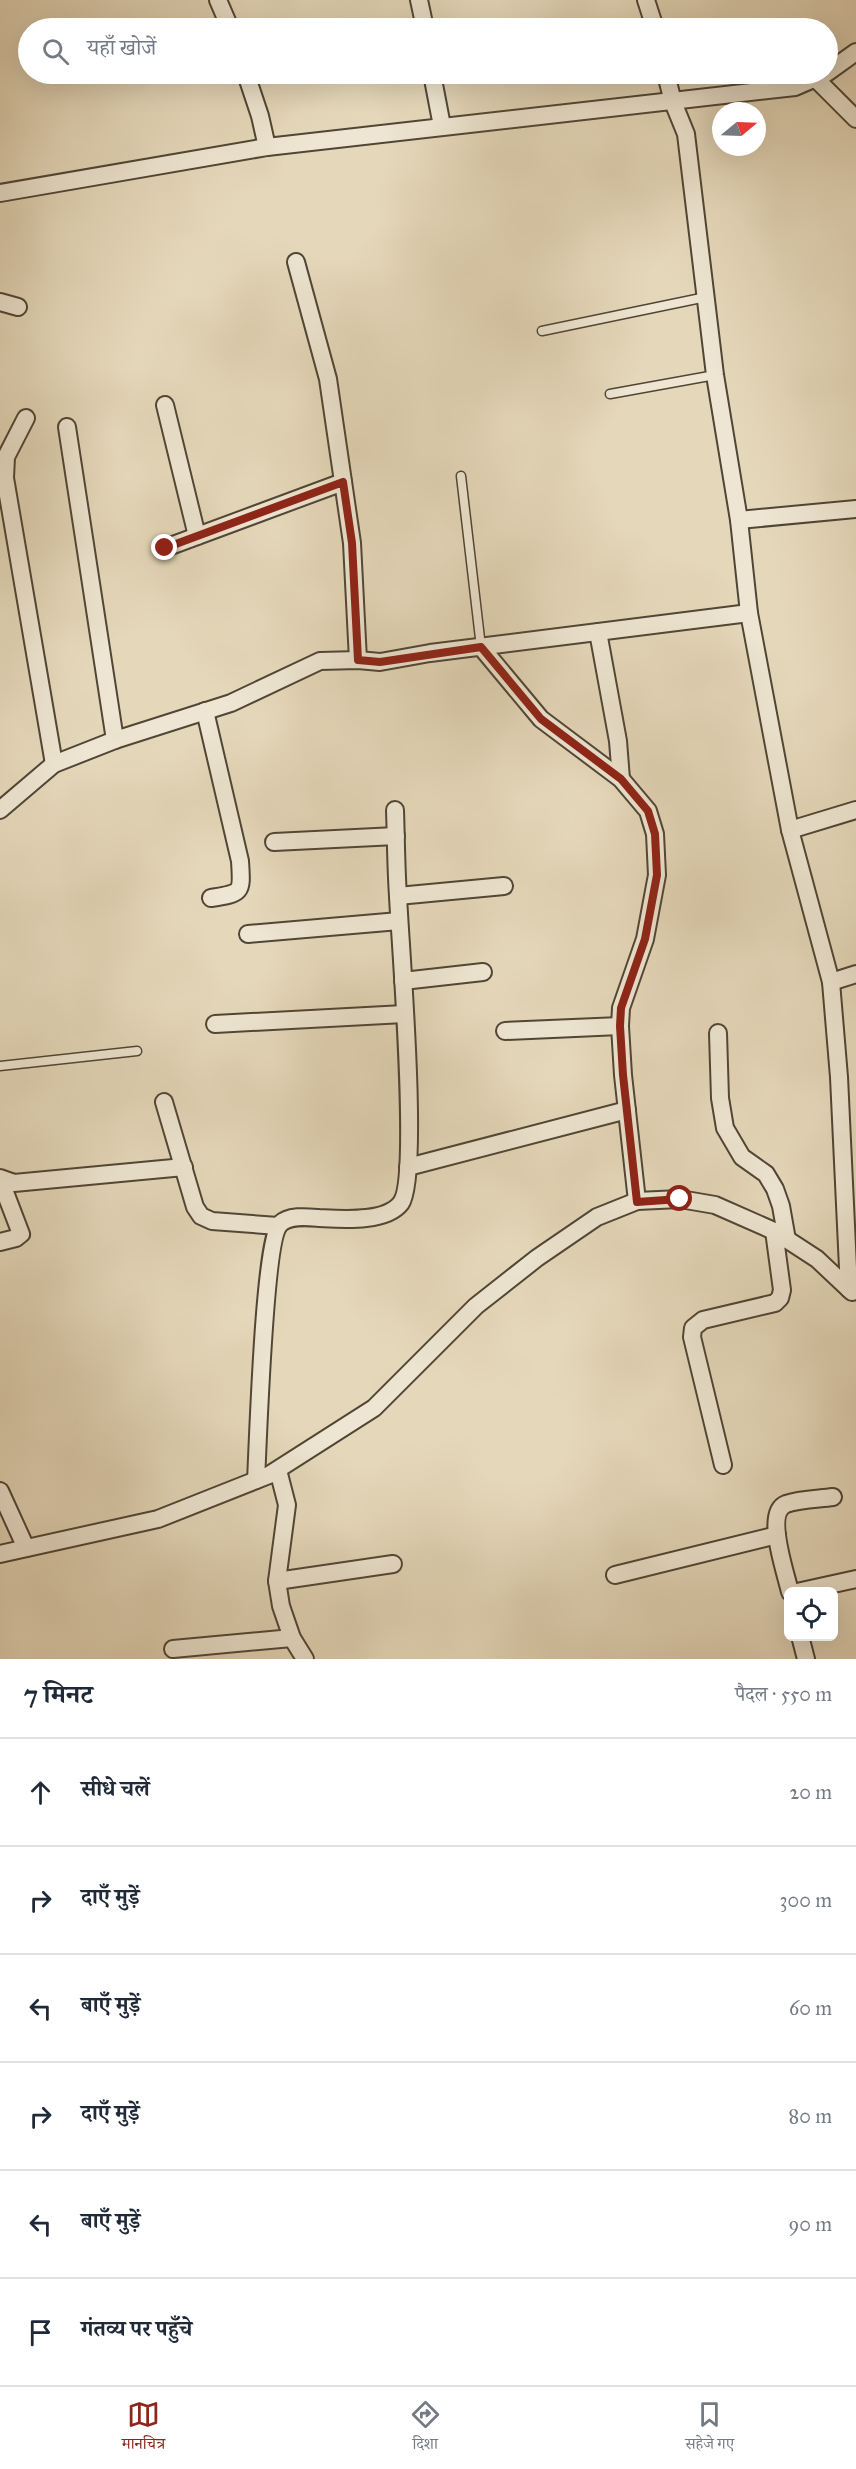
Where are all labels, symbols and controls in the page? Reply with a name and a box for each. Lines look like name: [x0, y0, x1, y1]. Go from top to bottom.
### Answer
search box: [18, 18, 838, 84]
text: यहाँ खोजें: [87, 34, 156, 61]
icon: search: [39, 35, 72, 68]
north arrow: [712, 102, 766, 156]
route end: [151, 534, 177, 560]
route start: [666, 1185, 692, 1211]
map controls: [784, 1587, 838, 1641]
button: locate: [784, 1587, 838, 1641]
text: 7 मिनट: [24, 1678, 93, 1710]
text: पैदल · 550 m: [735, 1682, 832, 1706]
text: सीधे चलें: [81, 1775, 150, 1802]
icon: ahead: [24, 1776, 57, 1809]
text: 20 m: [789, 1780, 832, 1804]
text: दाएँ मुड़ें: [81, 1883, 140, 1910]
icon: right: [24, 1884, 57, 1917]
text: 300 m: [780, 1888, 832, 1912]
text: बाएँ मुड़ें: [81, 1991, 140, 2018]
icon: left: [24, 1992, 57, 2025]
text: 60 m: [789, 1996, 832, 2020]
text: दाएँ मुड़ें: [81, 2099, 140, 2126]
icon: right: [24, 2100, 57, 2133]
text: 80 m: [789, 2104, 832, 2128]
text: बाएँ मुड़ें: [81, 2207, 140, 2234]
icon: left: [24, 2208, 57, 2241]
text: 90 m: [789, 2212, 832, 2236]
text: गंतव्य पर पहुँचे: [81, 2315, 192, 2342]
icon: arrive: [24, 2316, 57, 2349]
tab: मानचित्र: [122, 2398, 165, 2459]
tab: दिशा: [409, 2398, 442, 2459]
tab: सहेजे गए: [685, 2398, 734, 2459]

